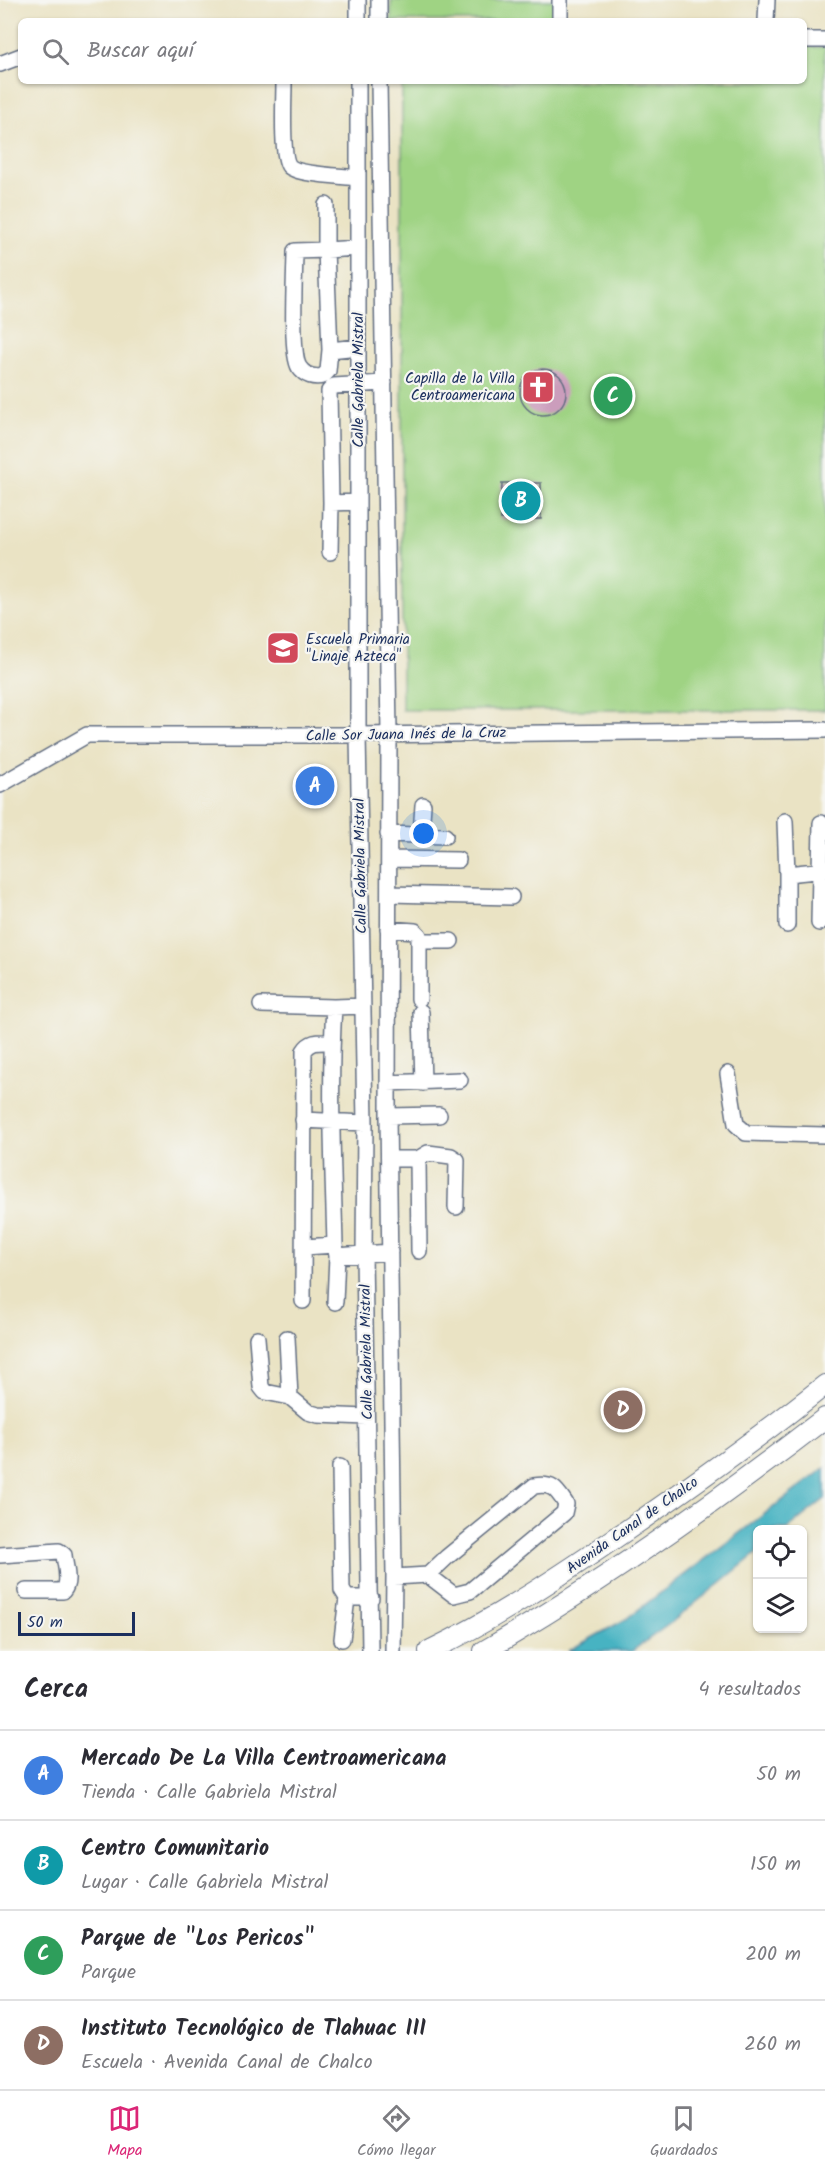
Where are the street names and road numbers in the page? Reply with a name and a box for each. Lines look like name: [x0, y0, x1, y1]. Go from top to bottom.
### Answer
street label: Calle Gabriela Mistral: [347, 312, 371, 448]
street label: Calle Sor Juana Inés de la Cruz: [306, 721, 507, 749]
street label: Calle Gabriela Mistral: [348, 798, 374, 934]
street label: Calle Gabriela Mistral: [354, 1284, 380, 1420]
street label: Avenida Canal de Chalco: [562, 1471, 704, 1581]

